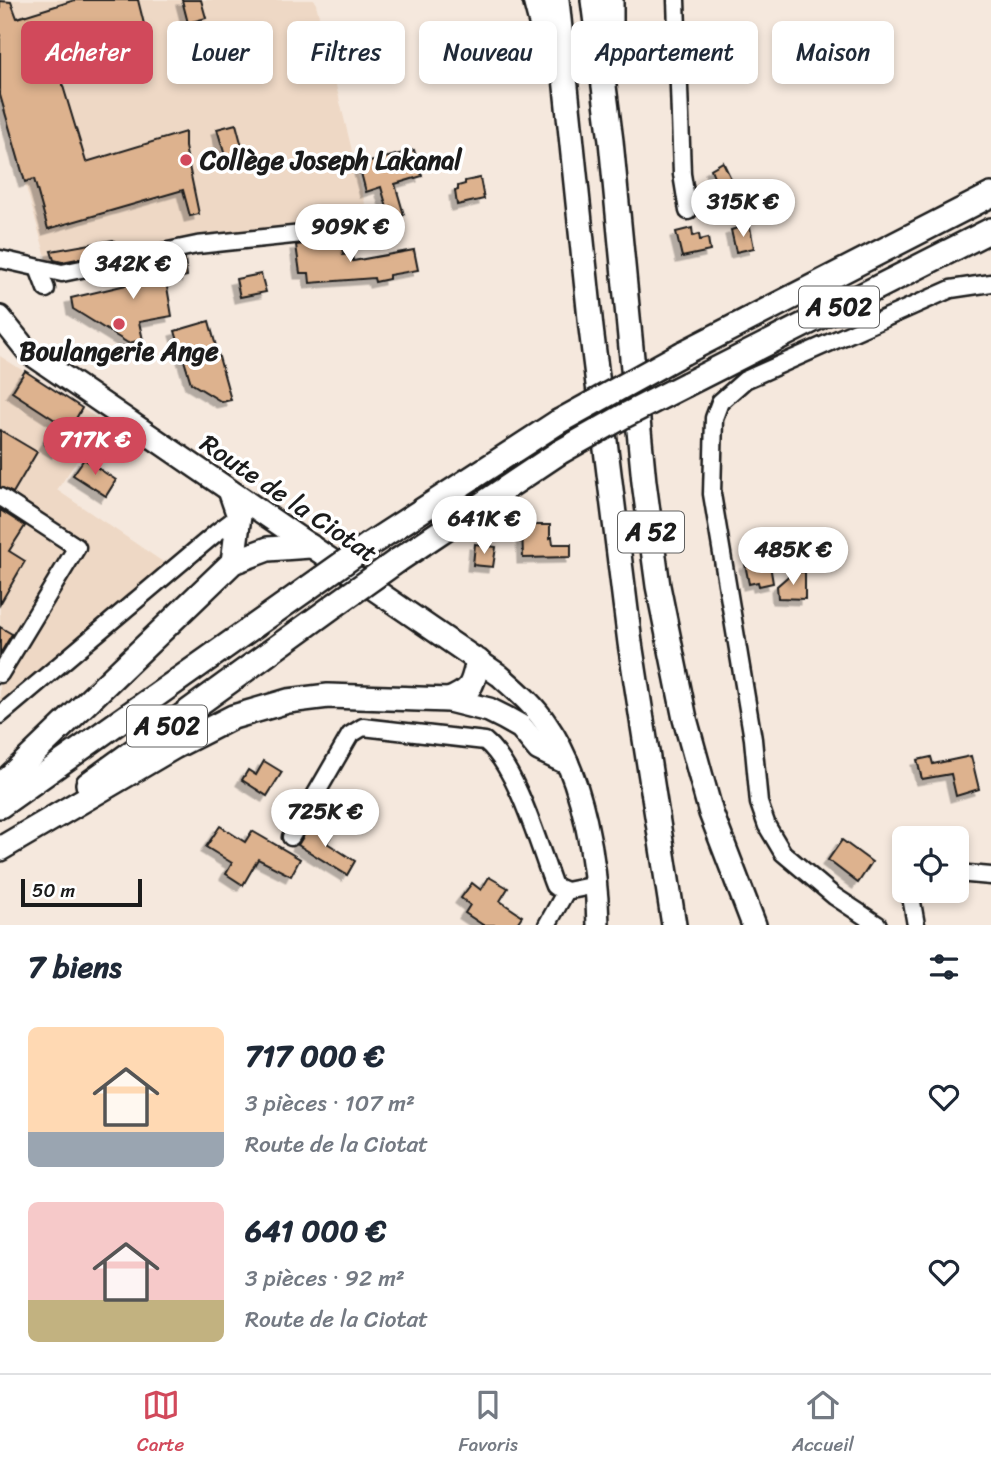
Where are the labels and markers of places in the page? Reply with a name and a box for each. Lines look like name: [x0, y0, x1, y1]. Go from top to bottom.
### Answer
place label: Collège Joseph Lakanal: [199, 137, 463, 183]
marker: Collège Joseph Lakanal: [178, 152, 194, 168]
pin: 315K €: [686, 180, 800, 239]
pin: 909K €: [293, 204, 407, 264]
pin: 342K €: [76, 242, 190, 301]
marker: Boulangerie Ange: [111, 316, 127, 332]
place label: Boulangerie Ange: [19, 328, 219, 374]
pin: 717K €: [38, 418, 152, 477]
pin: 641K €: [427, 496, 541, 556]
pin: 485K €: [736, 528, 850, 587]
pin: 725K €: [268, 790, 382, 849]

